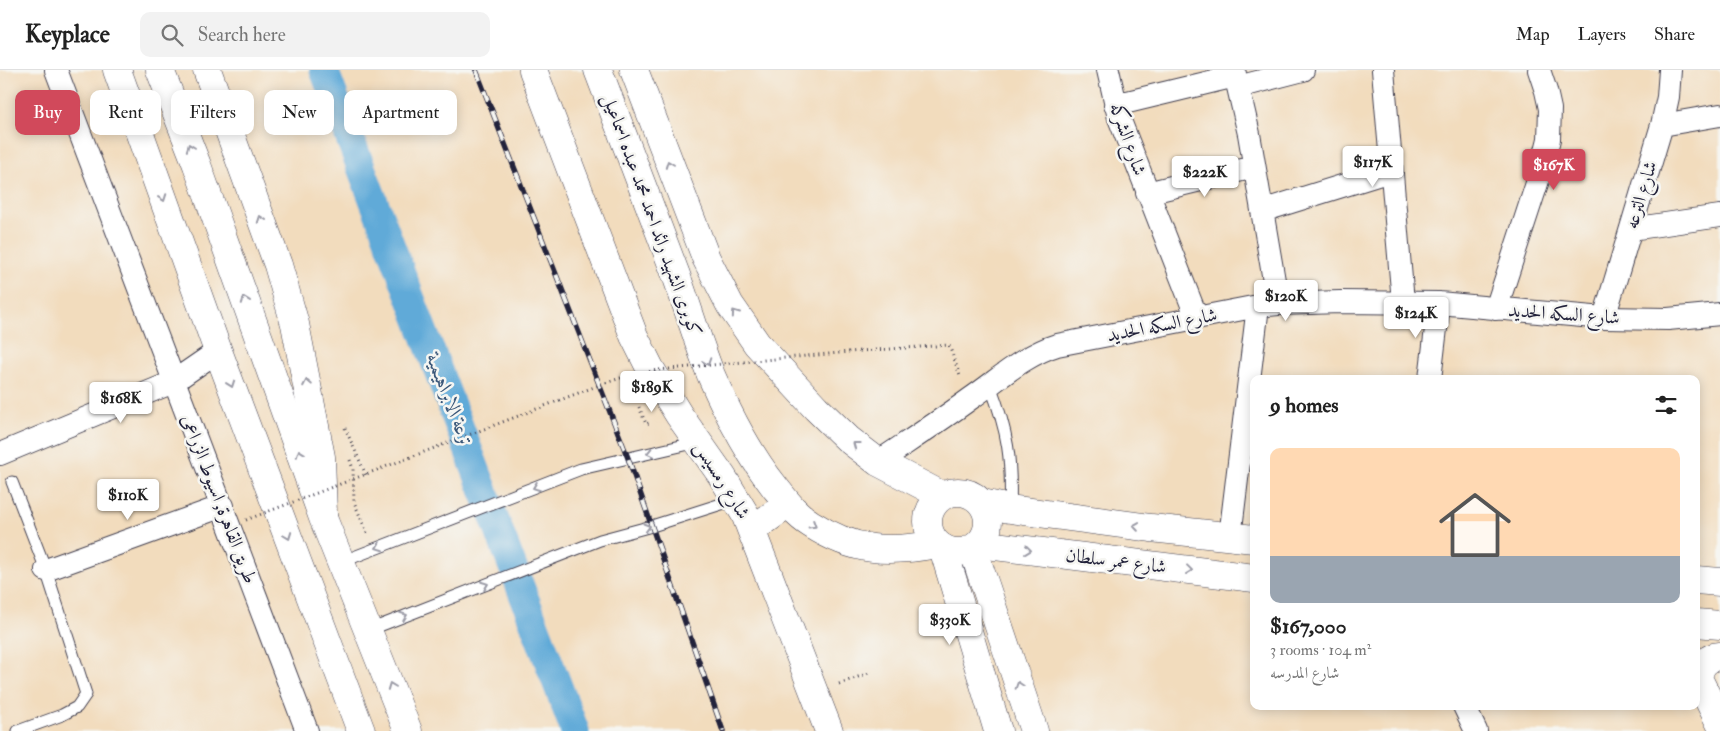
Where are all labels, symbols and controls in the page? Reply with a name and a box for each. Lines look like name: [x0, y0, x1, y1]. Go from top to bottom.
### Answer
search box: [140, 12, 490, 57]
text: Keyplace: [25, 19, 110, 50]
icon: search: [158, 21, 186, 49]
text: Search here: [198, 23, 286, 47]
text: Map: [1516, 23, 1550, 46]
text: Layers: [1578, 23, 1626, 46]
text: Share: [1654, 23, 1695, 46]
chip: Buy: [15, 90, 80, 135]
chip: Rent: [90, 90, 161, 135]
chip: Filters: [171, 90, 254, 135]
chip: New: [264, 90, 334, 135]
chip: Apartment: [344, 90, 457, 135]
street label: كوبرى الشهيد رائد احمد محمد عبده اسماعيل: [596, 90, 707, 340]
street label: شارع الشركه: [1101, 99, 1152, 180]
one-way arrow: [186, 143, 196, 152]
pin: $117K: [1338, 146, 1408, 188]
pin: $167K: [1519, 148, 1589, 191]
text: $117K: [1353, 152, 1393, 172]
text: $167K: [1533, 155, 1575, 175]
pin: $222K: [1170, 156, 1240, 198]
street label: شارع الترعه: [1619, 158, 1666, 233]
one-way arrow: [665, 160, 676, 169]
text: $222K: [1183, 162, 1227, 182]
one-way arrow: [157, 193, 167, 202]
one-way arrow: [257, 215, 267, 224]
pin: $120K: [1251, 280, 1321, 322]
text: $120K: [1265, 286, 1307, 306]
one-way arrow: [241, 296, 251, 304]
pin: $124K: [1381, 296, 1451, 339]
street label: شارع السكه الحديد: [1507, 298, 1621, 333]
street label: شارع السكه الحديد: [1105, 303, 1220, 350]
text: $124K: [1395, 303, 1437, 323]
one-way arrow: [732, 309, 741, 318]
water label: ترعة الابراهيمية: [420, 348, 479, 450]
one-way arrow: [701, 357, 711, 365]
pin: $189K: [617, 370, 687, 413]
text: $189K: [631, 377, 673, 397]
one-way arrow: [224, 379, 235, 388]
one-way arrow: [302, 379, 313, 387]
pin: $168K: [86, 382, 156, 424]
text: $168K: [100, 388, 142, 408]
icon: filters: [1652, 391, 1680, 419]
text: 9 homes: [1270, 392, 1339, 419]
street label: طريق القاهرة, اسيوط الزراعى: [176, 411, 262, 587]
street label: شارع رمسيس: [686, 436, 755, 525]
one-way arrow: [852, 442, 862, 451]
one-way arrow: [646, 447, 655, 458]
one-way arrow: [296, 449, 306, 457]
pin: $110K: [93, 478, 163, 521]
one-way arrow: [532, 480, 541, 491]
icon: home: [1430, 480, 1520, 570]
text: $110K: [108, 485, 148, 505]
one-way arrow: [807, 519, 817, 528]
one-way arrow: [1131, 521, 1139, 532]
one-way arrow: [642, 523, 650, 533]
one-way arrow: [281, 531, 292, 540]
one-way arrow: [375, 541, 384, 552]
street label: شارع عمر سلطان: [1064, 543, 1168, 582]
one-way arrow: [1024, 544, 1032, 555]
one-way arrow: [1185, 564, 1193, 575]
one-way arrow: [480, 581, 489, 591]
pin: $330K: [915, 604, 985, 646]
text: $330K: [930, 610, 970, 630]
one-way arrow: [400, 612, 408, 622]
text: $167,000: [1270, 613, 1346, 640]
text: 3 rooms · 104 m²: [1270, 640, 1371, 660]
text: شارع المدرسه: [1270, 663, 1339, 683]
one-way arrow: [1014, 681, 1024, 689]
one-way arrow: [386, 682, 396, 690]

